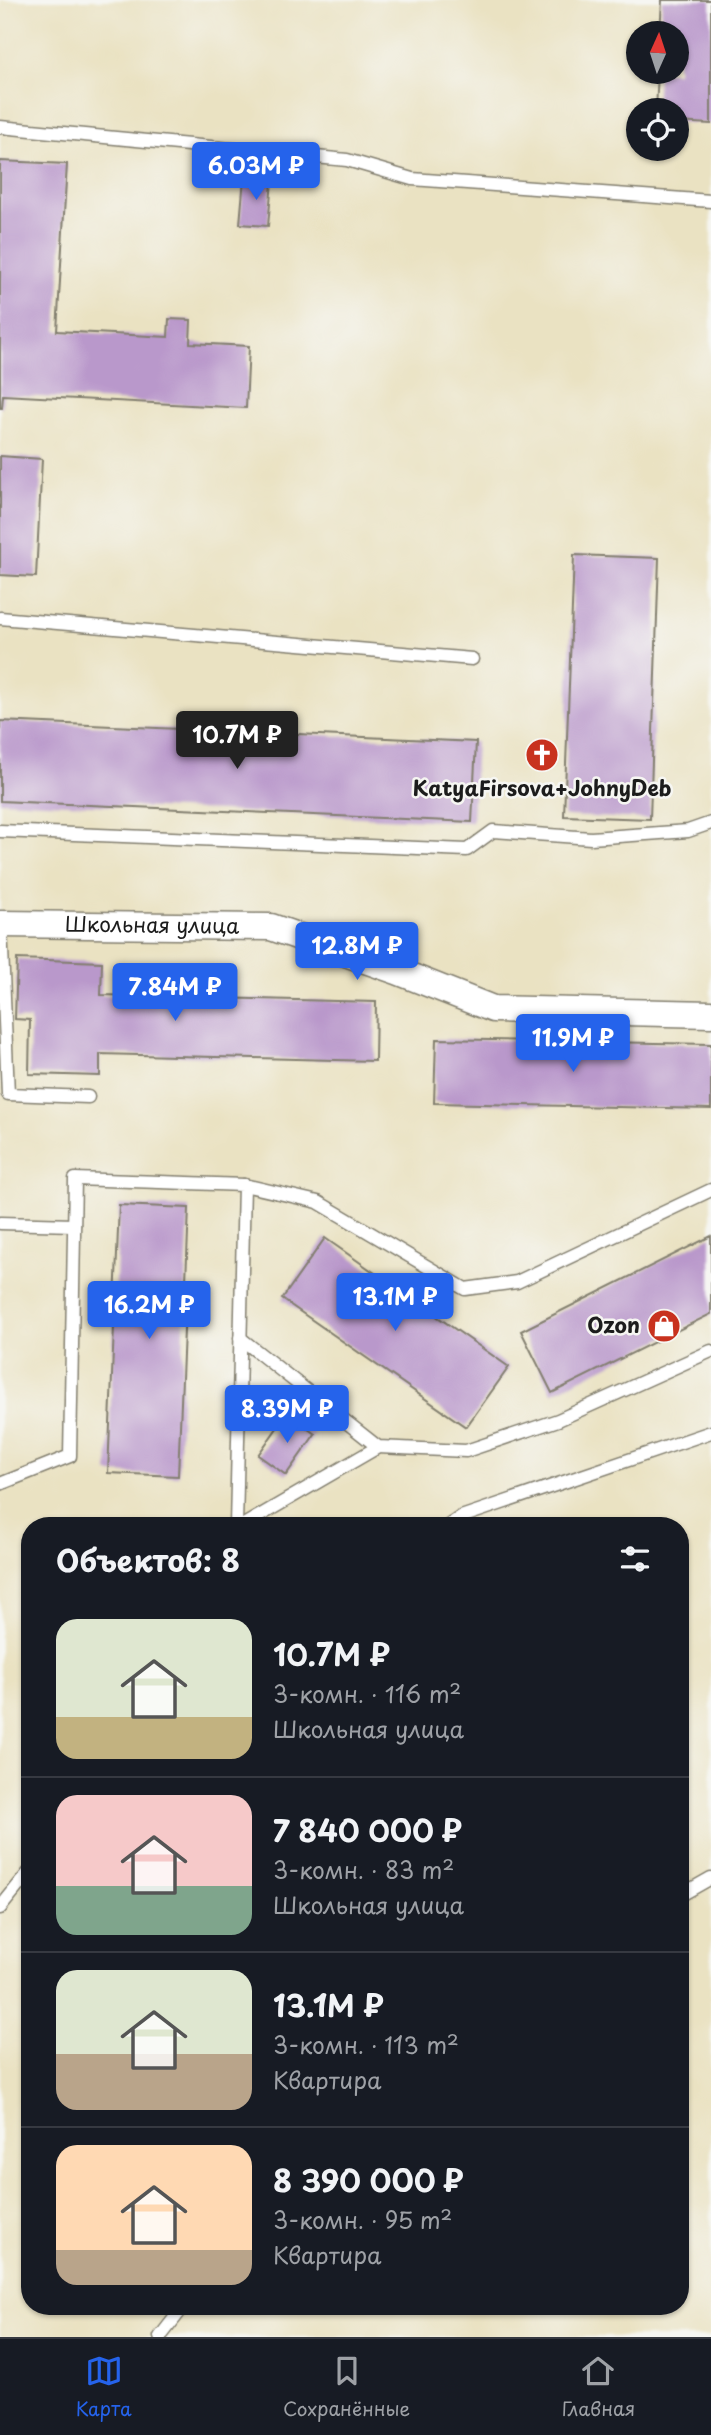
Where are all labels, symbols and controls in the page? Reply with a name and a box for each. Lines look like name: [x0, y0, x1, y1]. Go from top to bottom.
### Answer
north arrow: [626, 21, 690, 84]
map controls: [626, 21, 689, 161]
button: locate: [626, 98, 689, 161]
pin: 6.03M ₽: [191, 142, 321, 202]
text: 6.03M ₽: [208, 147, 304, 182]
pin: 10.7M ₽: [172, 712, 302, 771]
text: 10.7M ₽: [192, 716, 282, 751]
church icon: KatyaFirsova+JohnyDeb: [523, 736, 561, 774]
place label: KatyaFirsova+JohnyDeb: [412, 771, 672, 803]
street label: Школьная улица: [65, 907, 240, 941]
pin: 12.8M ₽: [292, 922, 422, 982]
text: 12.8M ₽: [311, 927, 403, 962]
pin: 7.84M ₽: [110, 964, 240, 1023]
text: 7.84M ₽: [128, 968, 222, 1003]
pin: 11.9M ₽: [508, 1014, 638, 1074]
text: 11.9M ₽: [532, 1019, 614, 1054]
pin: 13.1M ₽: [330, 1274, 460, 1333]
text: 13.1M ₽: [352, 1278, 438, 1313]
pin: 16.2M ₽: [84, 1282, 214, 1341]
text: 16.2M ₽: [104, 1286, 194, 1321]
shop icon: Ozon: [645, 1307, 683, 1345]
place label: Ozon: [587, 1308, 640, 1340]
pin: 8.39M ₽: [222, 1386, 352, 1445]
text: 8.39M ₽: [241, 1390, 333, 1425]
text: Объектов: 8: [56, 1537, 240, 1582]
icon: filters: [616, 1540, 654, 1578]
text: 10.7M ₽: [273, 1631, 390, 1676]
icon: home: [112, 1647, 196, 1731]
text: 3-комн. · 116 m²: [273, 1676, 461, 1711]
text: Школьная улица: [273, 1711, 464, 1746]
text: 7 840 000 ₽: [273, 1807, 462, 1852]
icon: home: [112, 1823, 196, 1907]
text: 3-комн. · 83 m²: [273, 1852, 454, 1887]
text: Школьная улица: [273, 1887, 464, 1922]
text: 13.1M ₽: [273, 1982, 384, 2027]
icon: home: [112, 1998, 196, 2082]
text: 3-комн. · 113 m²: [273, 2027, 459, 2062]
text: Квартира: [273, 2062, 381, 2097]
text: 8 390 000 ₽: [273, 2157, 464, 2202]
icon: home: [112, 2173, 196, 2257]
text: 3-комн. · 95 m²: [273, 2202, 452, 2237]
text: Квартира: [273, 2237, 381, 2272]
tab: Карта: [76, 2352, 132, 2422]
tab: Сохранённые: [283, 2352, 410, 2422]
tab: Главная: [562, 2352, 635, 2422]

